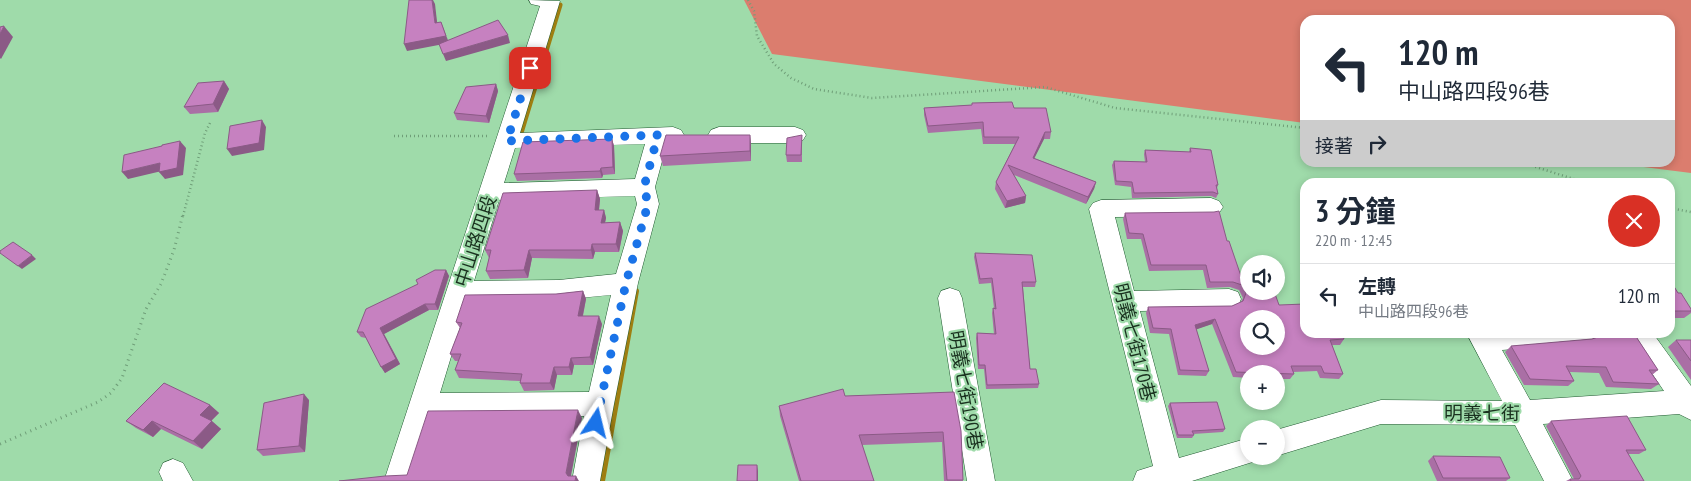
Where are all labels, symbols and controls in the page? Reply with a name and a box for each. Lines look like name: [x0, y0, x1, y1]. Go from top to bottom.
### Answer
text: 120 m: [1398, 29, 1479, 75]
icon: left: [1315, 35, 1380, 100]
pin: [509, 47, 551, 89]
icon: arrive: [516, 54, 544, 82]
text: 中山路四段96巷: [1398, 77, 1550, 105]
icon: right: [1363, 130, 1391, 158]
text: 接著: [1315, 134, 1353, 158]
text: 3 分鐘: [1315, 191, 1396, 230]
street label: 中山路四段: [449, 192, 501, 290]
button: close: [1608, 195, 1660, 247]
text: 220 m · 12:45: [1315, 230, 1393, 250]
map controls: [1240, 255, 1285, 465]
button: sound: [1240, 255, 1285, 300]
text: 左轉: [1358, 274, 1396, 298]
street label: 明義七街170巷: [1109, 281, 1161, 403]
icon: left: [1315, 282, 1343, 310]
text: 120 m: [1618, 284, 1660, 308]
text: 中山路四段96巷: [1358, 301, 1468, 321]
button: search: [1240, 310, 1285, 355]
street label: 明義七街190巷: [944, 329, 988, 451]
button: +: [1240, 365, 1285, 410]
position arrow: [569, 396, 621, 448]
street label: 明義七街: [1444, 401, 1520, 425]
button: −: [1240, 420, 1285, 465]

